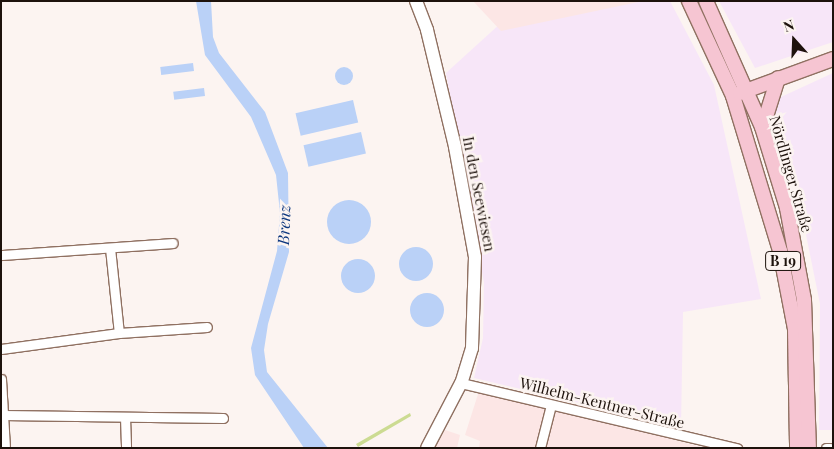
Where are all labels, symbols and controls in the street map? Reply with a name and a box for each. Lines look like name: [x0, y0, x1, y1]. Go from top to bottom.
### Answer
north arrow: [769, 15, 819, 65]
text: N: [781, 15, 797, 36]
street label: Nördlinger Straße: [766, 113, 816, 235]
street label: In den Seewiesen: [459, 135, 499, 253]
water label: Brenz: [274, 205, 294, 245]
road number: B 19: [764, 250, 802, 272]
street label: Wilhelm-Kentner-Straße: [518, 374, 686, 432]

